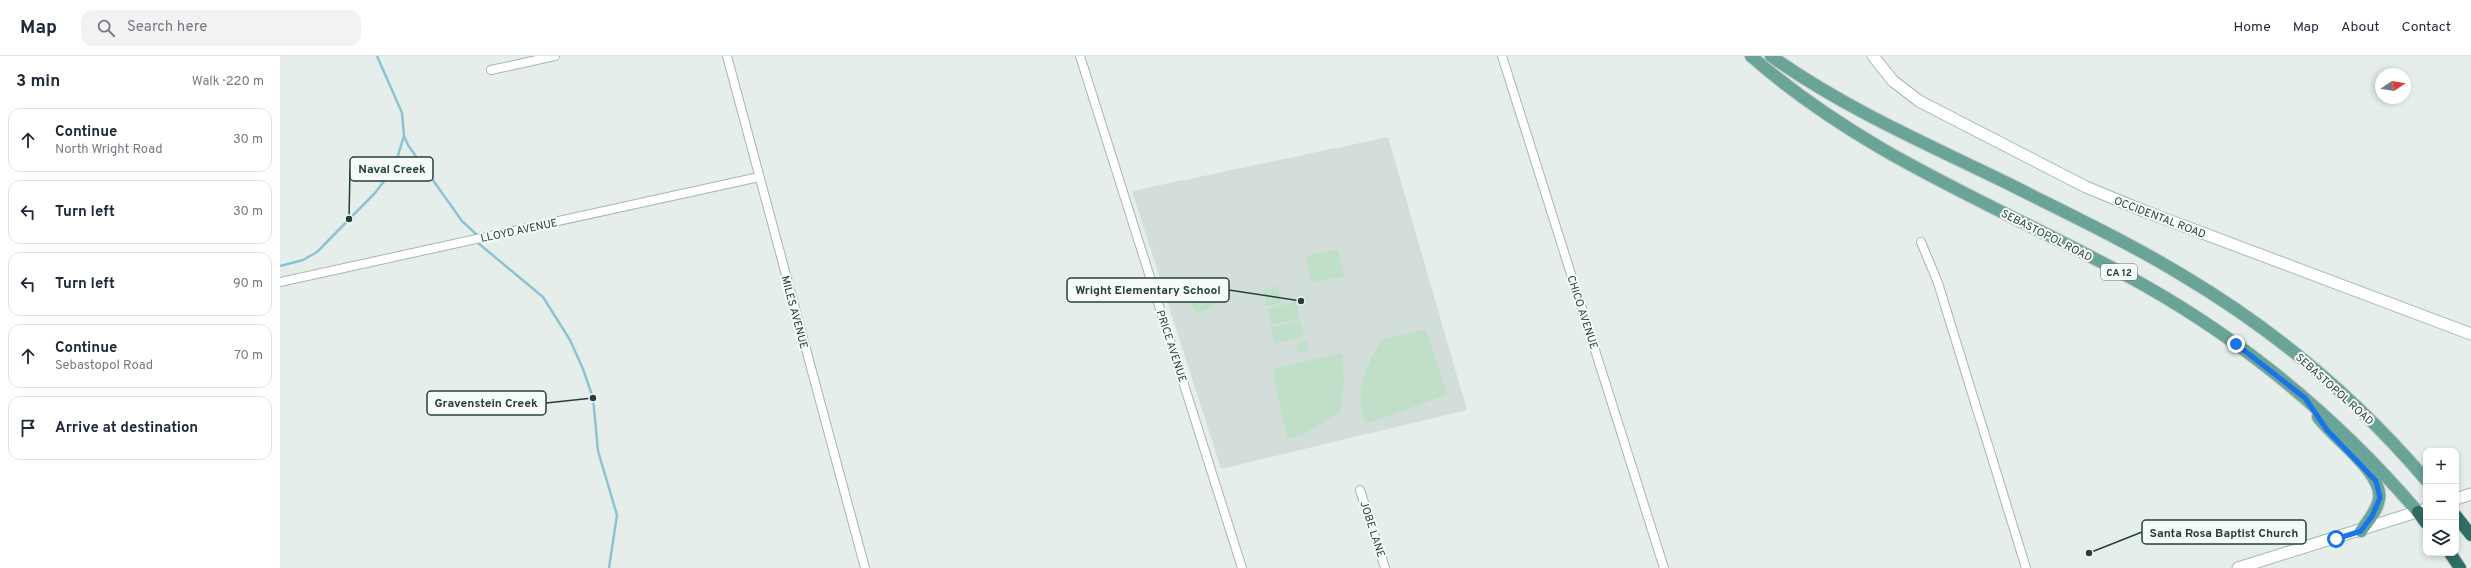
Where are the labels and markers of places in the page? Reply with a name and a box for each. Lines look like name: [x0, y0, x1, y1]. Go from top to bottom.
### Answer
callout: Naval Creek: [350, 157, 433, 181]
callout: Wright Elementary School: [1067, 278, 1229, 302]
callout: Gravenstein Creek: [427, 391, 546, 415]
callout: Santa Rosa Baptist Church: [2142, 520, 2306, 544]

